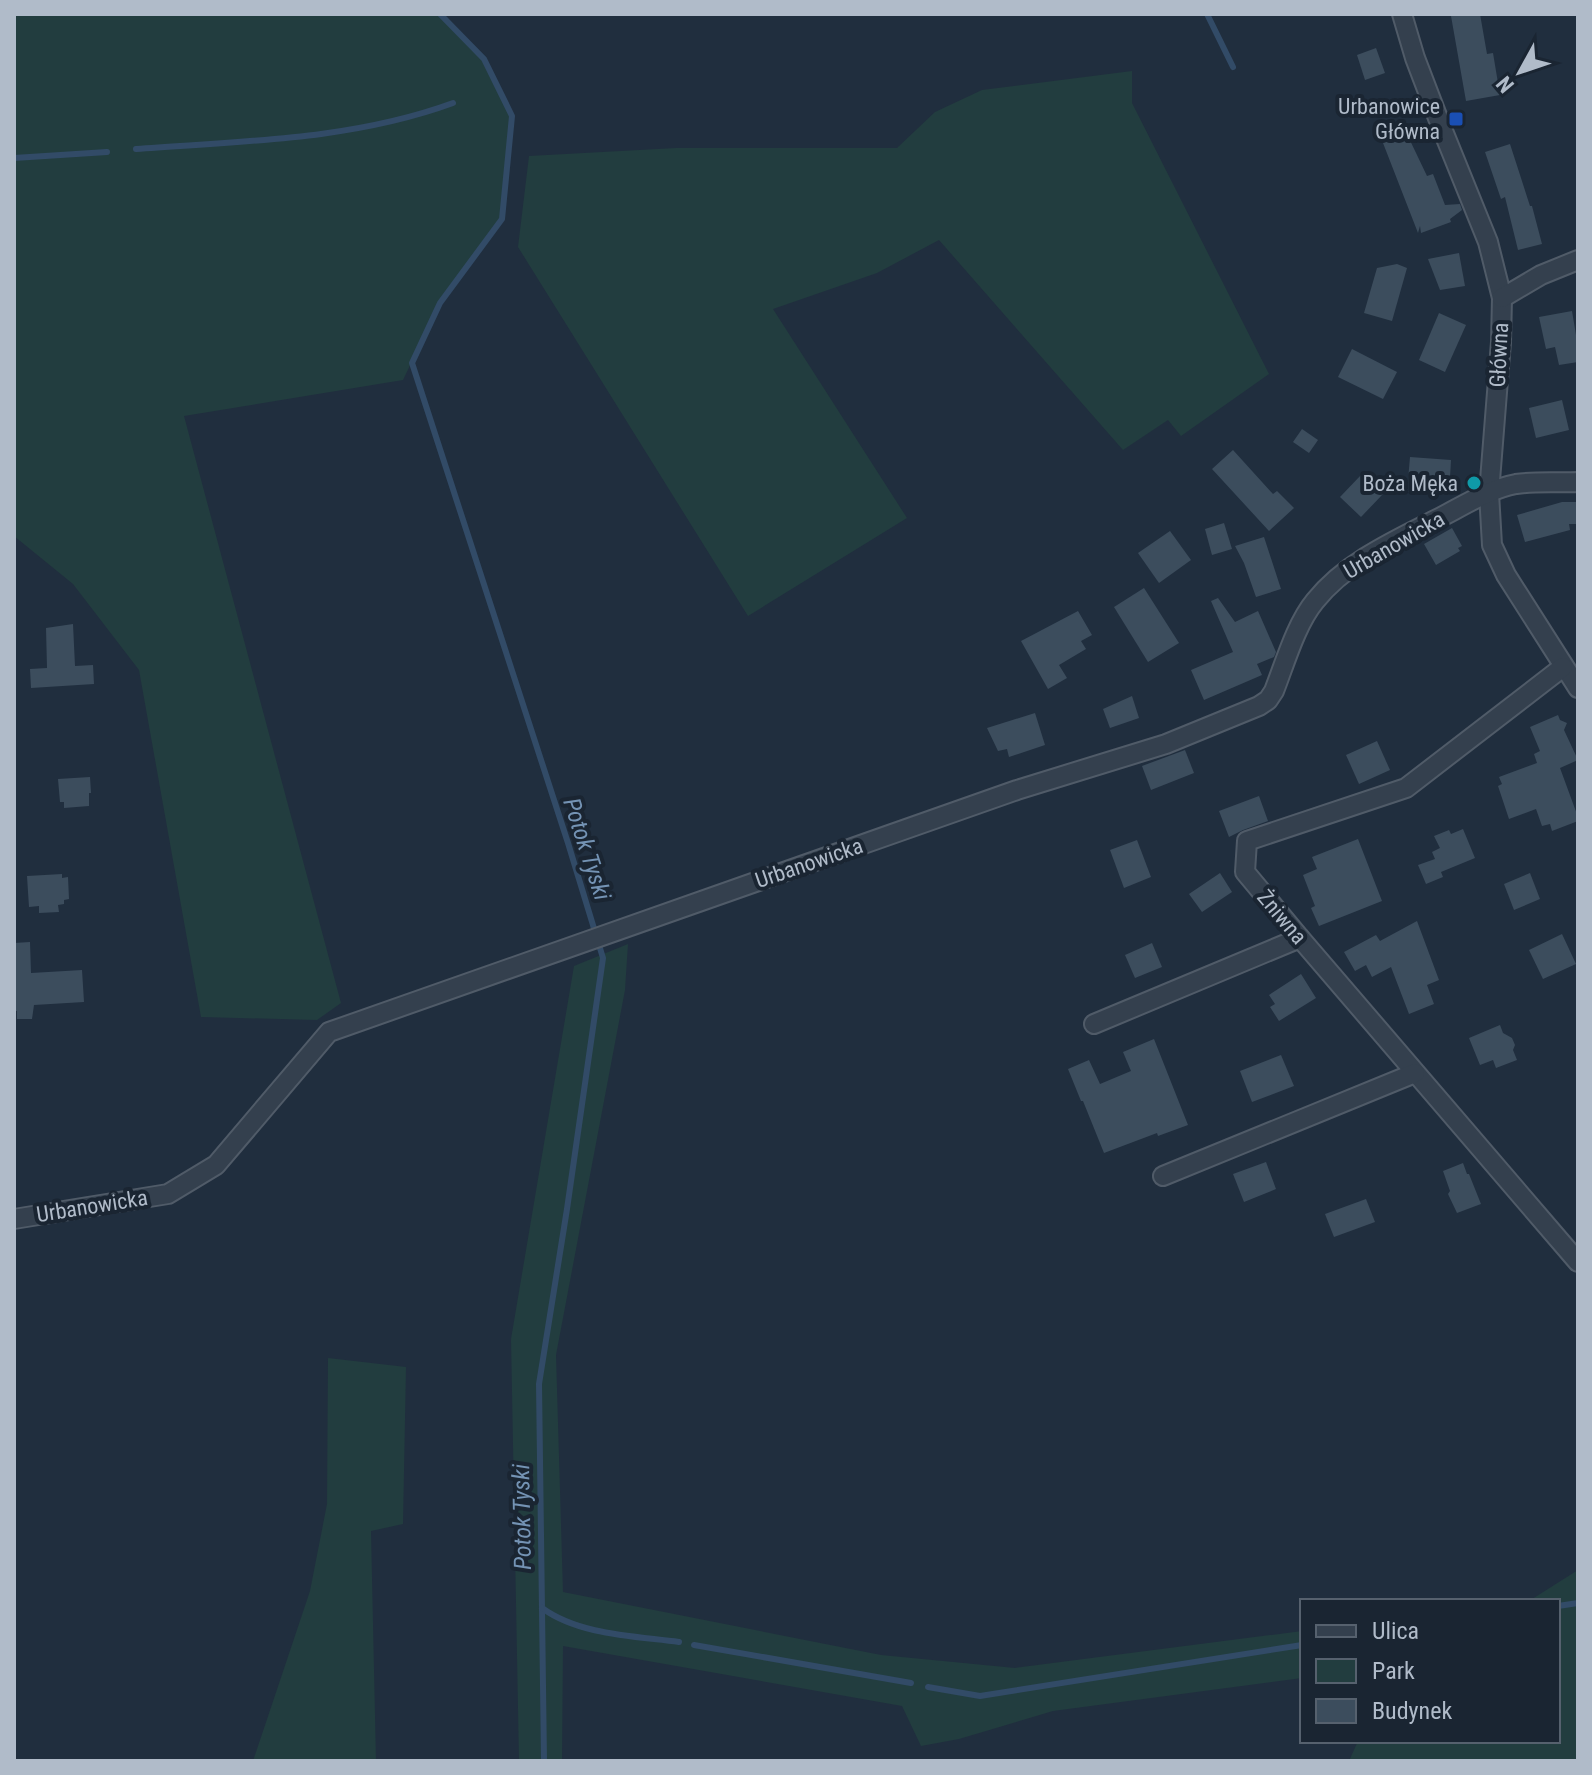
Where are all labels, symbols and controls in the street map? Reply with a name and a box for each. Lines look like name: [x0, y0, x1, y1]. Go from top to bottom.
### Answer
north arrow: [1480, 32, 1560, 112]
text: N: [1491, 71, 1519, 98]
place label: Urbanowice Główna: [1338, 94, 1440, 144]
marker: Urbanowice Główna: [1447, 110, 1465, 128]
street label: Główna: [1485, 322, 1513, 388]
place label: Boża Męka: [1362, 471, 1458, 496]
marker: Boża Męka: [1465, 474, 1483, 492]
street label: Urbanowicka: [1339, 506, 1449, 584]
water label: Potok Tyski: [557, 794, 617, 904]
street label: Urbanowicka: [752, 833, 866, 893]
street label: Żniwna: [1252, 885, 1312, 949]
street label: Urbanowicka: [35, 1185, 149, 1227]
water label: Potok Tyski: [507, 1463, 537, 1570]
legend: [1300, 1599, 1560, 1743]
text: Ulica: [1372, 1617, 1419, 1645]
text: Park: [1372, 1657, 1415, 1685]
text: Budynek: [1372, 1697, 1452, 1725]

